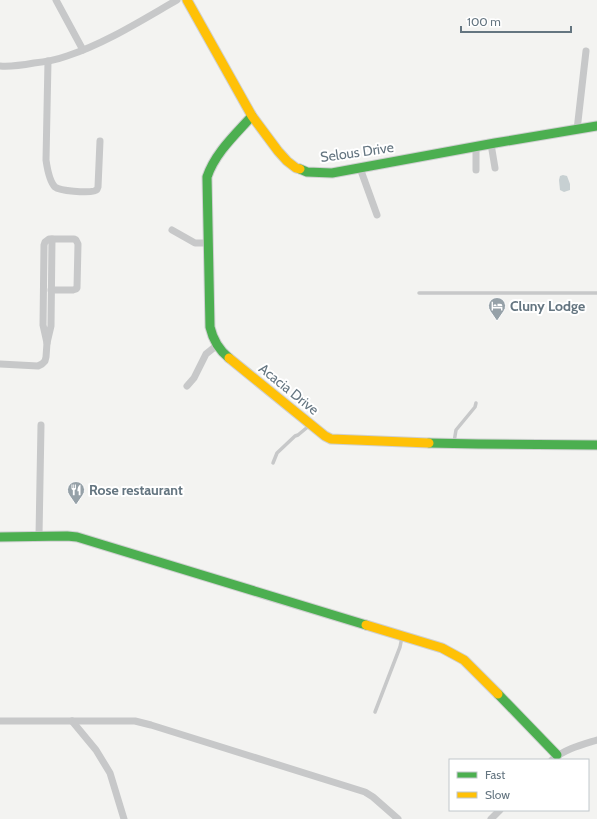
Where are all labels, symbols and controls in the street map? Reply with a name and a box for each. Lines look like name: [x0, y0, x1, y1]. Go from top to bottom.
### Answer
scale bar: [461, 8, 571, 34]
text: 100 m: [467, 14, 501, 29]
street label: Selous Drive: [319, 138, 395, 166]
hotel icon: Cluny Lodge: [487, 296, 507, 321]
place label: Cluny Lodge: [510, 297, 585, 315]
street label: Acacia Drive: [255, 359, 323, 419]
restaurant icon: Rose restaurant: [66, 480, 86, 505]
place label: Rose restaurant: [89, 481, 183, 499]
legend: [449, 759, 589, 811]
text: Fast: [485, 767, 505, 782]
text: Slow: [485, 787, 510, 802]

